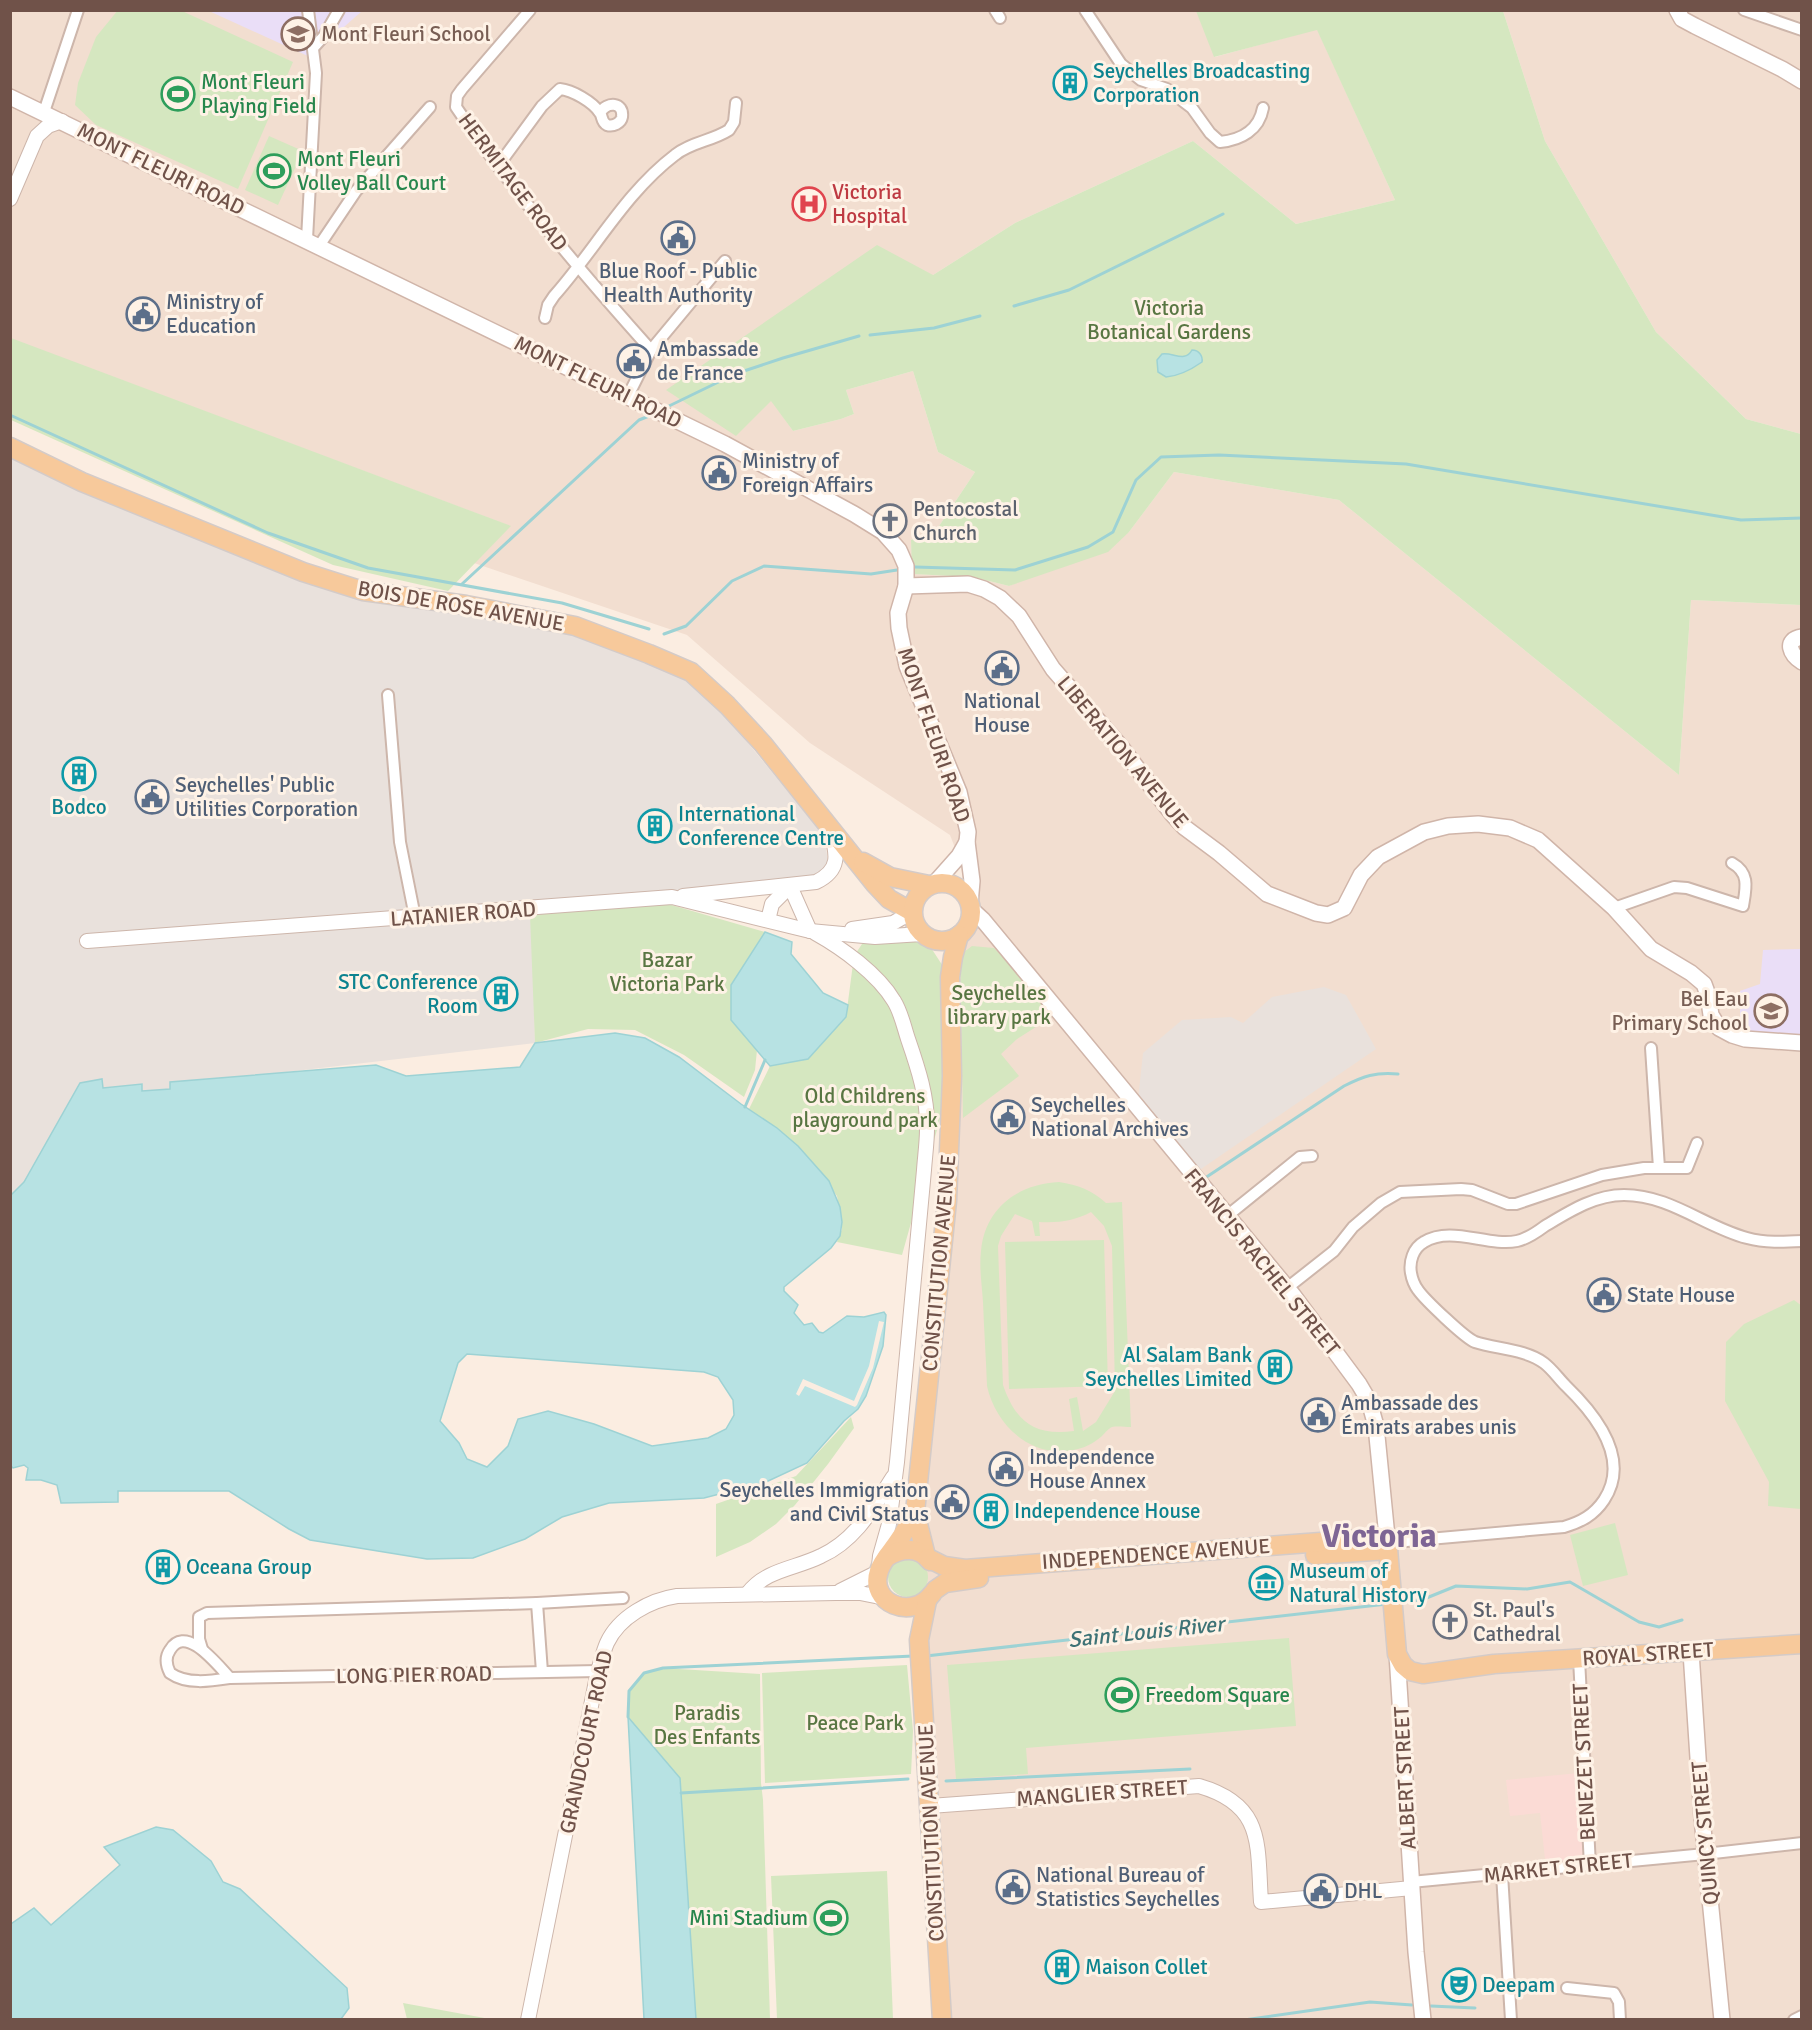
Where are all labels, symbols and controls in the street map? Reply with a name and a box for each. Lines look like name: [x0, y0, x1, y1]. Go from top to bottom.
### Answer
school or university icon: Mont Fleuri School: [280, 16, 316, 52]
place label: Mont Fleuri School: [321, 21, 491, 47]
place label: Seychelles Broadcasting Corporation: [1093, 58, 1310, 108]
building icon: Seychelles Broadcasting Corporation: [1052, 65, 1088, 101]
place label: Mont Fleuri Playing Field: [201, 69, 317, 119]
sports icon: Mont Fleuri Playing Field: [160, 76, 196, 112]
street label: HERMITAGE ROAD: [453, 108, 573, 256]
street label: MONT FLEURI ROAD: [73, 117, 249, 221]
place label: Mont Fleuri Volley Ball Court: [297, 146, 446, 196]
sports icon: Mont Fleuri Volley Ball Court: [256, 153, 292, 189]
place label: Victoria Hospital: [832, 179, 907, 229]
hospital icon: Victoria Hospital: [791, 186, 827, 222]
public building icon: Blue Roof - Public Health Authority: [660, 220, 696, 256]
place label: Blue Roof - Public Health Authority: [599, 258, 757, 308]
place label: Ministry of Education: [166, 289, 264, 339]
park label: Victoria Botanical Gardens: [1087, 295, 1251, 345]
public building icon: Ministry of Education: [125, 296, 161, 332]
street label: MONT FLEURI ROAD: [510, 330, 686, 434]
place label: Ambassade de France: [657, 336, 759, 386]
public building icon: Ambassade de France: [616, 343, 652, 379]
place label: Ministry of Foreign Affairs: [742, 448, 873, 498]
public building icon: Ministry of Foreign Affairs: [701, 455, 737, 491]
place label: Pentocostal Church: [913, 496, 1018, 546]
church icon: Pentocostal Church: [872, 503, 908, 539]
street label: BOIS DE ROSE AVENUE: [356, 575, 566, 637]
street label: MONT FLEURI ROAD: [892, 644, 976, 826]
public building icon: National House: [984, 650, 1020, 686]
street label: LIBERATION AVENUE: [1052, 671, 1194, 833]
place label: National House: [963, 688, 1041, 738]
building icon: Bodco: [61, 756, 97, 792]
place label: Seychelles' Public Utilities Corporation: [175, 772, 358, 822]
public building icon: Seychelles' Public Utilities Corporation: [134, 779, 170, 815]
place label: Bodco: [51, 794, 107, 820]
place label: International Conference Centre: [678, 801, 844, 851]
building icon: International Conference Centre: [637, 808, 673, 844]
street label: LATANIER ROAD: [389, 896, 537, 932]
park label: Bazar Victoria Park: [609, 947, 725, 997]
place label: STC Conference Room: [338, 969, 478, 1019]
building icon: STC Conference Room: [483, 976, 519, 1012]
park label: Seychelles library park: [947, 980, 1051, 1030]
place label: Bel Eau Primary School: [1612, 986, 1748, 1036]
school or university icon: Bel Eau Primary School: [1753, 993, 1789, 1029]
park label: Old Childrens playground park: [792, 1083, 938, 1133]
place label: Seychelles National Archives: [1031, 1092, 1189, 1142]
public building icon: Seychelles National Archives: [990, 1099, 1026, 1135]
street label: CONSTITUTION AVENUE: [917, 1153, 961, 1373]
street label: FRANCIS RACHEL STREET: [1179, 1163, 1346, 1361]
public building icon: State House: [1586, 1277, 1622, 1313]
place label: State House: [1627, 1282, 1735, 1308]
place label: Al Salam Bank Seychelles Limited: [1085, 1342, 1252, 1392]
building icon: Al Salam Bank Seychelles Limited: [1257, 1349, 1293, 1385]
place label: Ambassade des Émirats arabes unis: [1341, 1390, 1517, 1440]
public building icon: Ambassade des Émirats arabes unis: [1300, 1397, 1336, 1433]
place label: Independence House Annex: [1029, 1444, 1155, 1494]
public building icon: Independence House Annex: [988, 1451, 1024, 1487]
place label: Seychelles Immigration and Civil Status: [719, 1477, 929, 1527]
public building icon: Seychelles Immigration and Civil Status: [934, 1484, 970, 1520]
building icon: Independence House: [973, 1493, 1009, 1529]
place label: Independence House: [1014, 1498, 1201, 1524]
district label: Victoria: [1321, 1516, 1437, 1557]
street label: INDEPENDENCE AVENUE: [1041, 1533, 1271, 1575]
building icon: Oceana Group: [145, 1549, 181, 1585]
place label: Oceana Group: [186, 1554, 312, 1580]
place label: Museum of Natural History: [1289, 1558, 1427, 1608]
museum icon: Museum of Natural History: [1248, 1565, 1284, 1601]
place label: St. Paul's Cathedral: [1473, 1597, 1561, 1647]
church icon: St. Paul's Cathedral: [1432, 1604, 1468, 1640]
water label: Saint Louis River: [1067, 1610, 1228, 1653]
street label: ROYAL STREET: [1581, 1636, 1715, 1672]
street label: GRANDCOURT ROAD: [554, 1648, 618, 1836]
street label: LONG PIER ROAD: [336, 1661, 492, 1689]
sports icon: Freedom Square: [1104, 1677, 1140, 1713]
place label: Freedom Square: [1145, 1682, 1290, 1708]
street label: BENEZET STREET: [1567, 1682, 1601, 1841]
park label: Paradis Des Enfants: [654, 1700, 760, 1750]
street label: ALBERT STREET: [1388, 1705, 1422, 1850]
park label: Peace Park: [806, 1710, 904, 1736]
street label: CONSTITUTION AVENUE: [912, 1724, 950, 1942]
street label: QUINCY STREET: [1686, 1759, 1724, 1906]
street label: MANGLIER STREET: [1015, 1774, 1189, 1812]
street label: MARKET STREET: [1482, 1847, 1635, 1889]
place label: National Bureau of Statistics Seychelles: [1036, 1862, 1220, 1912]
public building icon: National Bureau of Statistics Seychelles: [995, 1869, 1031, 1905]
public building icon: DHL: [1303, 1873, 1339, 1909]
place label: DHL: [1344, 1878, 1383, 1904]
sports icon: Mini Stadium: [813, 1900, 849, 1936]
place label: Mini Stadium: [689, 1905, 808, 1931]
building icon: Maison Collet: [1044, 1949, 1080, 1985]
place label: Maison Collet: [1085, 1954, 1208, 1980]
theatre icon: Deepam: [1441, 1967, 1477, 2003]
place label: Deepam: [1482, 1972, 1555, 1998]

